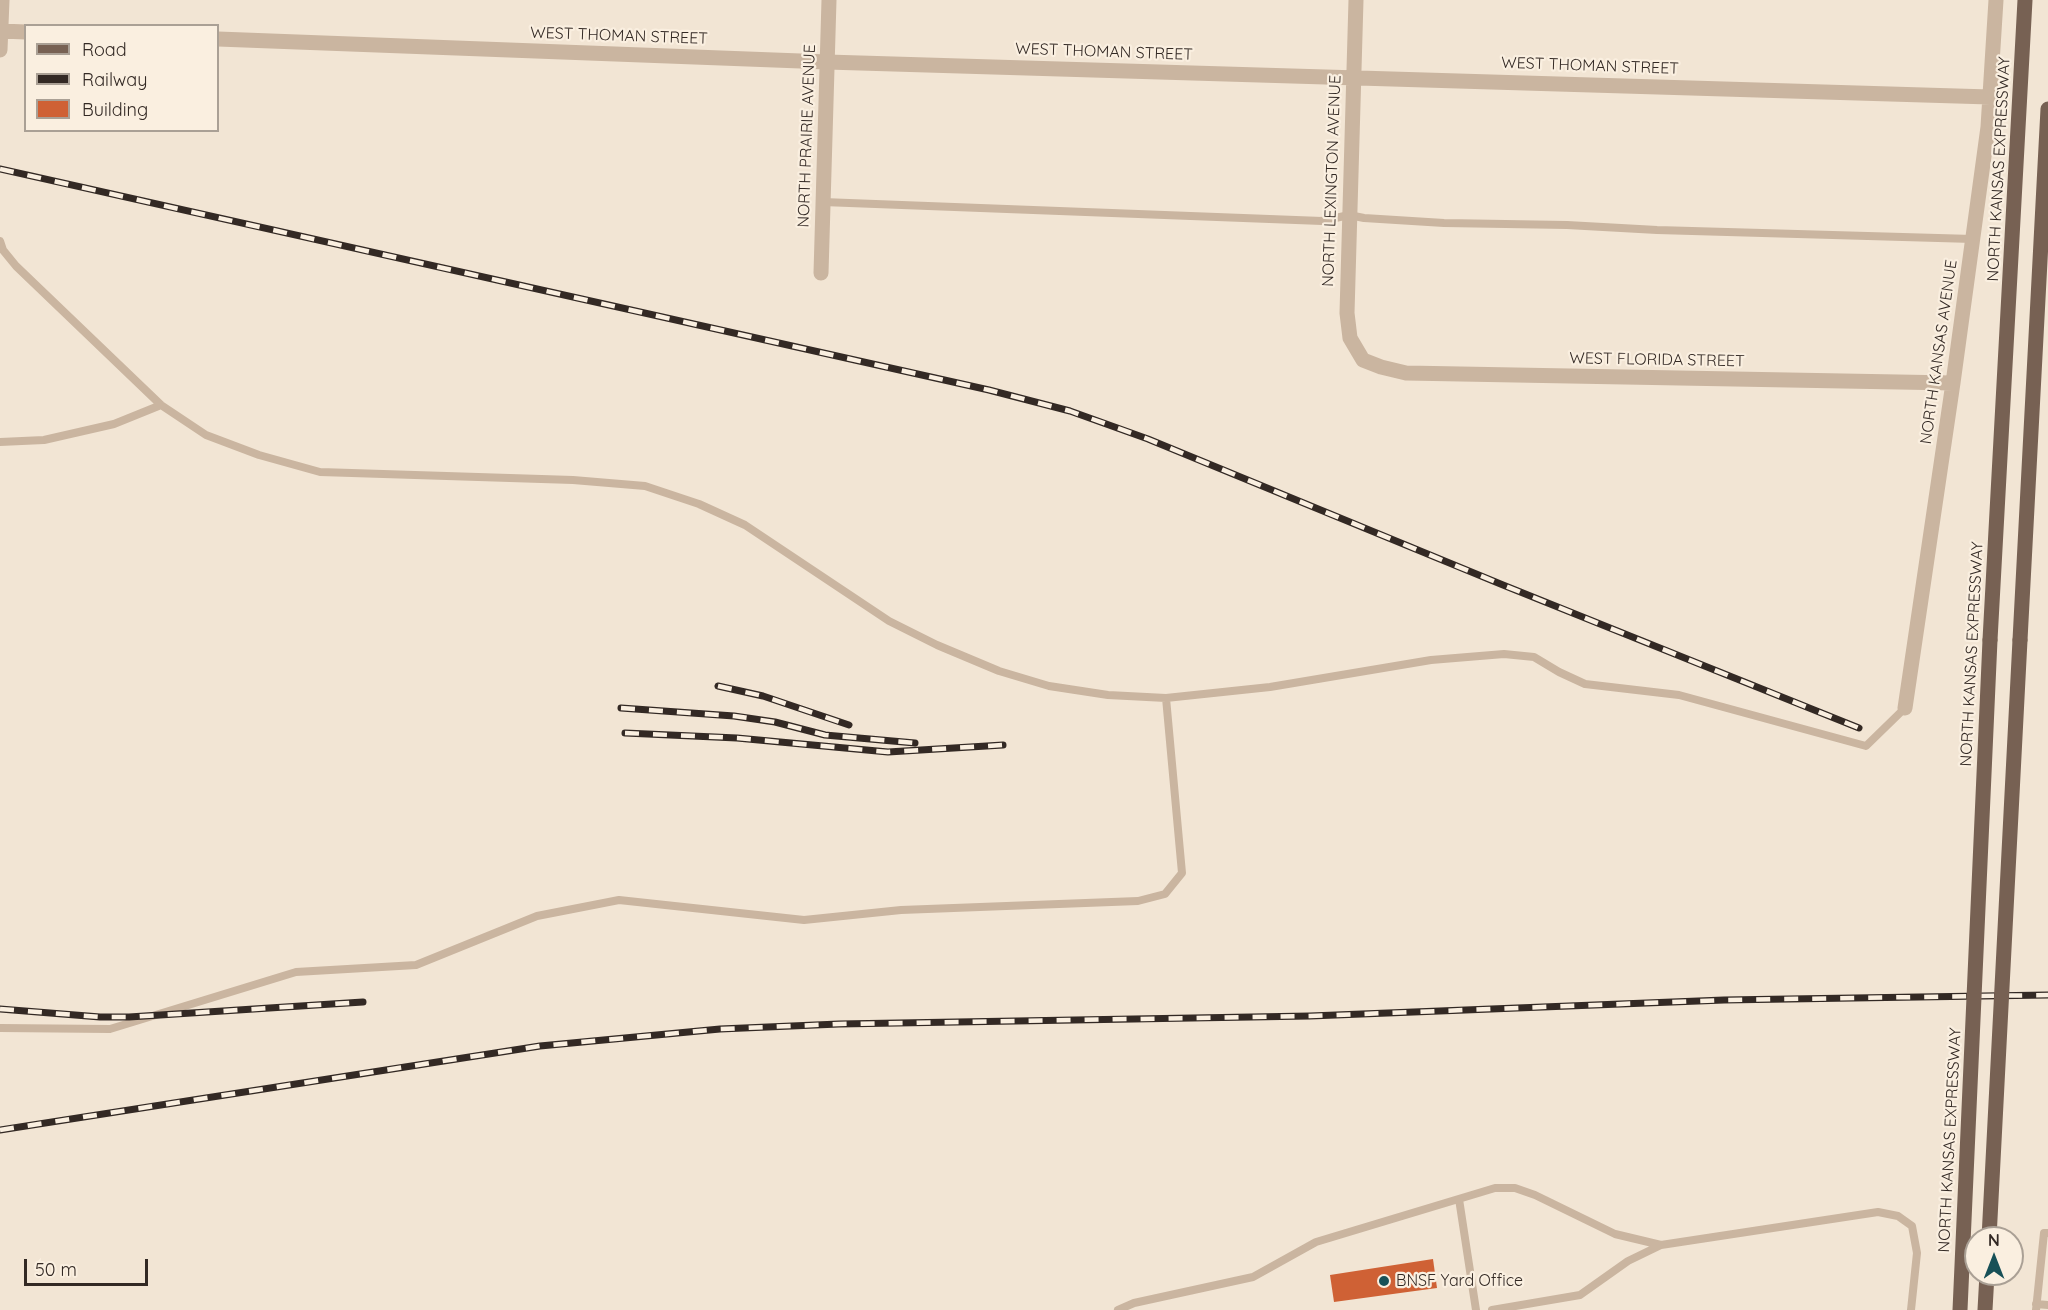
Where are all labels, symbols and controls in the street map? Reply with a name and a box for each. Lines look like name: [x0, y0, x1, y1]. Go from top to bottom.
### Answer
street label: WEST THOMAN STREET: [530, 23, 708, 49]
legend: [24, 24, 219, 132]
text: Road: [82, 38, 127, 61]
street label: WEST THOMAN STREET: [1015, 39, 1193, 65]
street label: NORTH PRAIRIE AVENUE: [794, 44, 820, 228]
street label: WEST THOMAN STREET: [1501, 53, 1679, 79]
street label: NORTH KANSAS EXPRESSWAY: [1984, 56, 2014, 282]
text: Railway: [82, 68, 148, 91]
street label: NORTH LEXINGTON AVENUE: [1319, 75, 1345, 287]
text: Building: [82, 98, 148, 121]
street label: NORTH KANSAS AVENUE: [1917, 258, 1961, 446]
street label: WEST FLORIDA STREET: [1569, 349, 1745, 371]
street label: NORTH KANSAS EXPRESSWAY: [1957, 541, 1987, 767]
street label: NORTH KANSAS EXPRESSWAY: [1935, 1027, 1965, 1253]
north arrow: [1964, 1226, 2024, 1286]
text: N: [1988, 1230, 2000, 1250]
scale bar: [27, 1247, 152, 1285]
text: 50 m: [35, 1258, 77, 1281]
place label: BNSF Yard Office: [1396, 1271, 1523, 1291]
marker: BNSF Yard Office: [1377, 1274, 1391, 1288]

